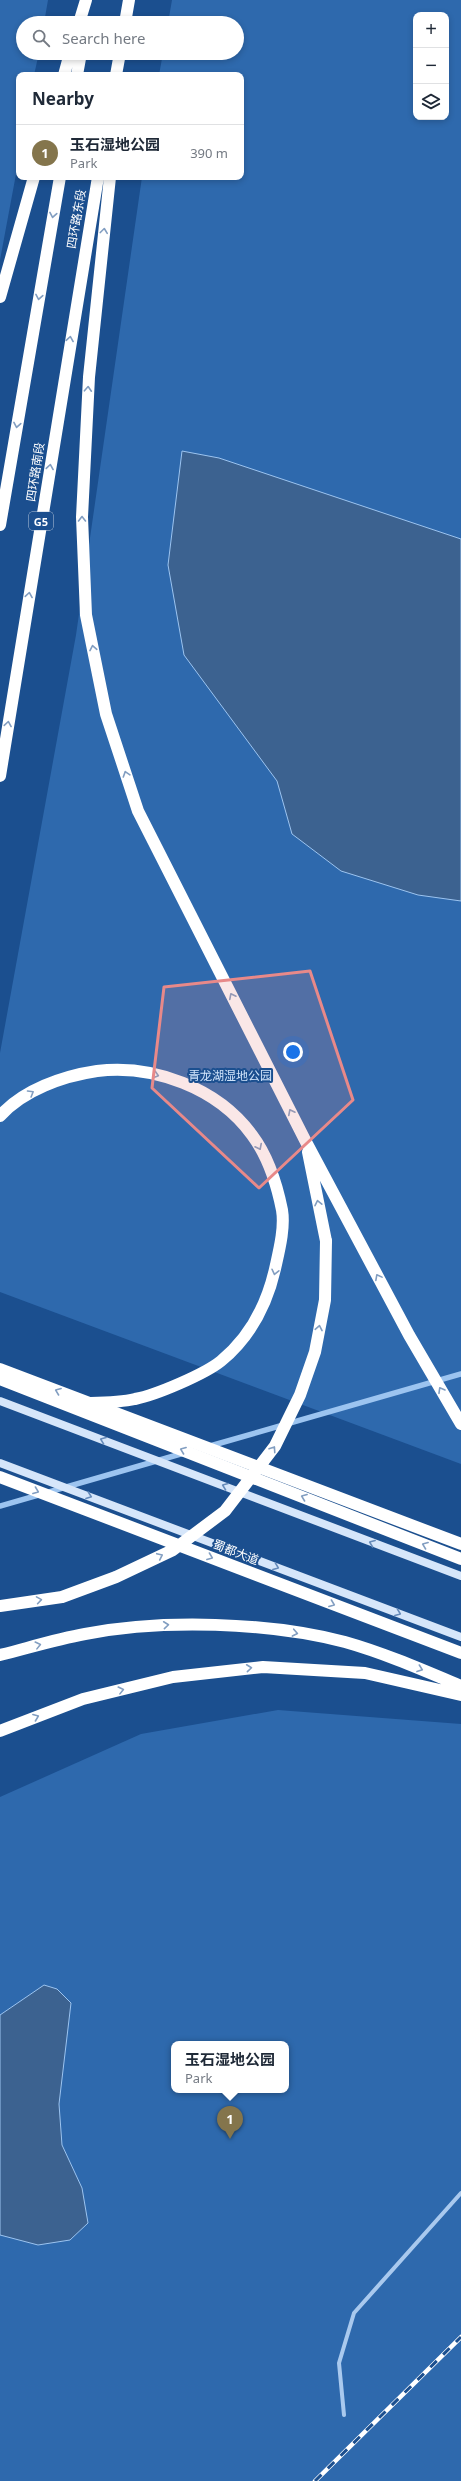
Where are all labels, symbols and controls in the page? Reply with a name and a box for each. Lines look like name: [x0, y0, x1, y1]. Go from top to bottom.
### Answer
map controls: [413, 12, 449, 120]
button: +: [413, 12, 449, 48]
search box: [16, 16, 244, 60]
icon: search: [30, 27, 52, 49]
text: Search here: [62, 28, 145, 48]
button: −: [413, 48, 449, 84]
button: layers: [413, 84, 449, 120]
text: Nearby: [32, 87, 94, 110]
text: 玉石湿地公园: [70, 134, 160, 154]
text: 1: [41, 144, 49, 162]
text: 390 m: [190, 144, 228, 162]
text: Park: [70, 154, 97, 172]
street label: 四环路东段: [62, 188, 90, 250]
one-way arrow: [49, 212, 58, 219]
one-way arrow: [99, 228, 108, 234]
one-way arrow: [36, 294, 44, 300]
one-way arrow: [65, 336, 74, 342]
one-way arrow: [84, 386, 93, 392]
one-way arrow: [13, 422, 22, 428]
street label: 四环路南段: [22, 441, 48, 503]
one-way arrow: [45, 464, 53, 470]
road number: G5: [29, 512, 53, 530]
one-way arrow: [78, 516, 86, 522]
one-way arrow: [24, 592, 33, 599]
one-way arrow: [89, 645, 97, 651]
one-way arrow: [4, 721, 12, 727]
one-way arrow: [122, 770, 130, 777]
one-way arrow: [229, 993, 237, 1001]
your location: [283, 1042, 303, 1062]
park label: 青龙湖湿地公园: [188, 1067, 272, 1084]
one-way arrow: [152, 1070, 159, 1079]
one-way arrow: [27, 1090, 34, 1098]
one-way arrow: [289, 1109, 296, 1116]
one-way arrow: [254, 1143, 262, 1151]
one-way arrow: [314, 1200, 323, 1206]
one-way arrow: [271, 1269, 279, 1276]
one-way arrow: [375, 1273, 383, 1281]
one-way arrow: [315, 1325, 323, 1331]
one-way arrow: [439, 1387, 446, 1394]
one-way arrow: [54, 1388, 61, 1396]
one-way arrow: [100, 1436, 107, 1444]
one-way arrow: [179, 1446, 186, 1454]
one-way arrow: [268, 1446, 275, 1453]
one-way arrow: [221, 1483, 228, 1491]
one-way arrow: [33, 1486, 40, 1494]
one-way arrow: [85, 1492, 92, 1500]
one-way arrow: [300, 1494, 307, 1502]
street label: 蜀都大道: [211, 1535, 261, 1569]
one-way arrow: [369, 1539, 376, 1547]
one-way arrow: [421, 1541, 428, 1549]
one-way arrow: [156, 1553, 163, 1561]
one-way arrow: [207, 1553, 214, 1561]
one-way arrow: [273, 1563, 280, 1571]
one-way arrow: [36, 1597, 42, 1605]
one-way arrow: [328, 1599, 335, 1607]
one-way arrow: [394, 1609, 401, 1617]
one-way arrow: [163, 1621, 169, 1630]
one-way arrow: [292, 1628, 299, 1637]
one-way arrow: [35, 1642, 41, 1650]
one-way arrow: [246, 1664, 252, 1673]
one-way arrow: [416, 1664, 423, 1673]
one-way arrow: [118, 1686, 124, 1694]
one-way arrow: [33, 1713, 40, 1721]
popup: [171, 2041, 289, 2093]
text: 玉石湿地公园: [185, 2049, 275, 2069]
text: Park: [185, 2069, 212, 2087]
pin: 1: [217, 2106, 243, 2139]

